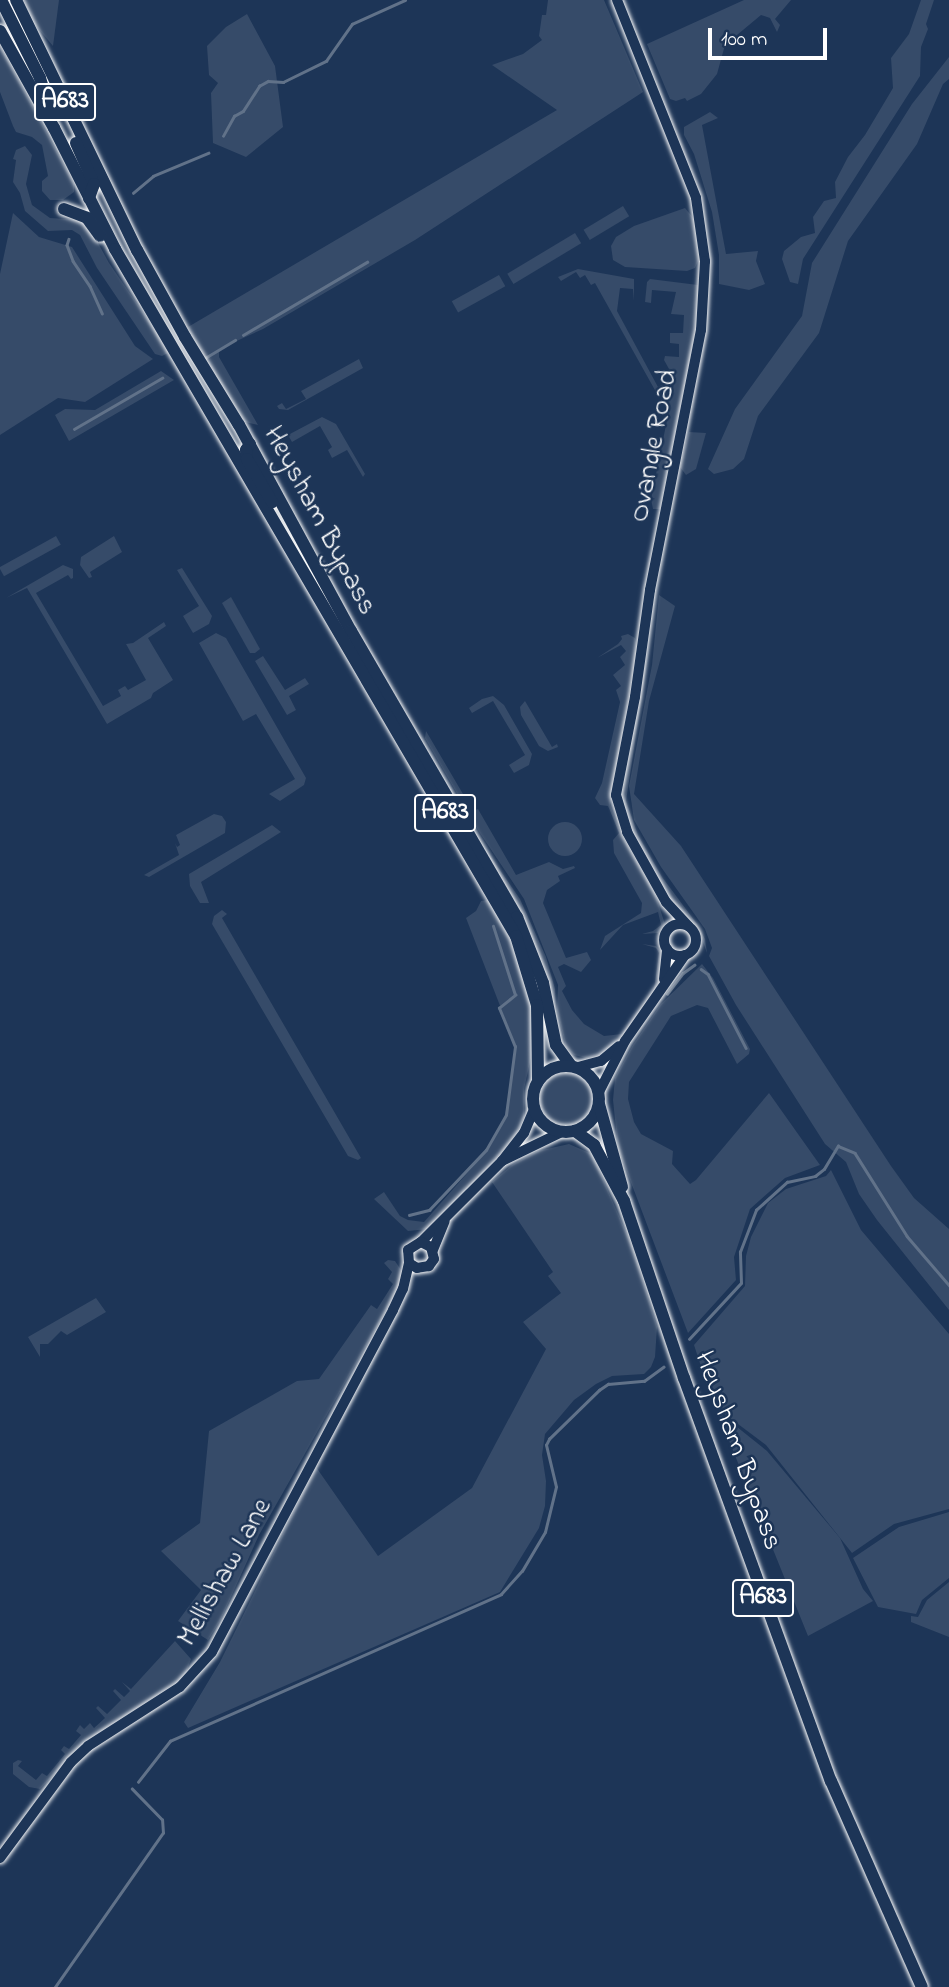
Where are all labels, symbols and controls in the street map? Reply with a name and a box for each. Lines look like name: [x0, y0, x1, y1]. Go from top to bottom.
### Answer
scale bar: [711, 14, 830, 58]
text: 100 m: [721, 25, 767, 55]
road number: A683: [34, 80, 96, 124]
street label: Ovangle Road: [624, 367, 686, 525]
street label: Heysham Bypass: [255, 421, 383, 621]
road number: A683: [414, 790, 476, 835]
street label: Heysham Bypass: [685, 1347, 789, 1555]
street label: Mellishaw Lane: [172, 1493, 280, 1653]
road number: A683: [732, 1576, 794, 1620]

